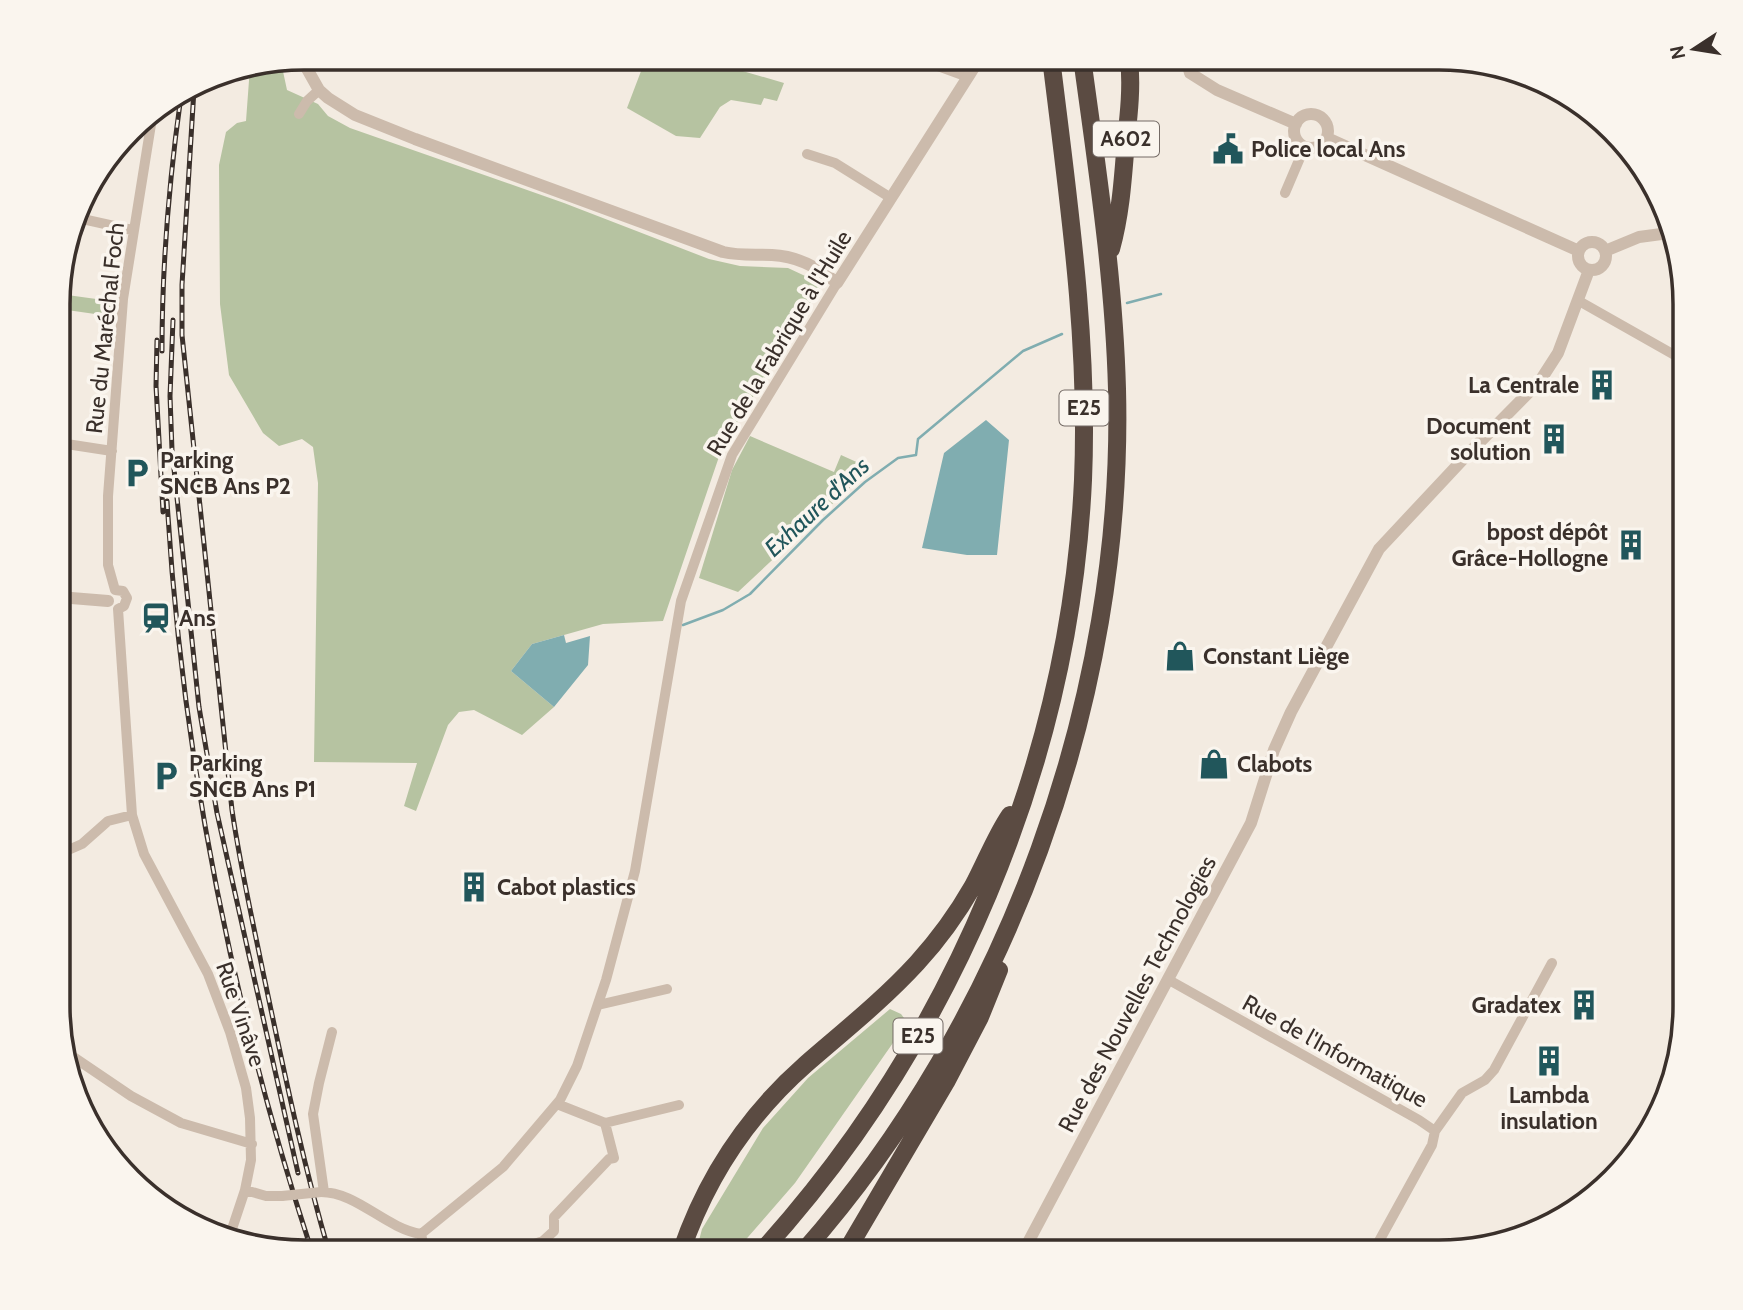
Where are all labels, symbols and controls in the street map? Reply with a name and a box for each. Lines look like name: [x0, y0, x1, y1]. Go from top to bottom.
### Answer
north arrow: [1659, 14, 1729, 84]
text: N: [1665, 43, 1691, 61]
road number: A602: [1093, 122, 1159, 156]
public building icon: Police local Ans: [1211, 132, 1245, 166]
place label: Police local Ans: [1251, 135, 1406, 163]
street label: Rue du Maréchal Foch: [80, 221, 130, 435]
street label: Rue de la Fabrique à l'Huile: [701, 225, 858, 461]
building icon: La Centrale: [1585, 368, 1619, 402]
place label: La Centrale: [1468, 371, 1579, 399]
road number: E25: [1060, 390, 1108, 426]
place label: Document solution: [1426, 412, 1531, 466]
building icon: Document solution: [1537, 422, 1571, 456]
place label: Parking SNCB Ans P2: [160, 446, 291, 500]
water label: Exhaure d'Ans: [758, 451, 875, 563]
parking icon: Parking SNCB Ans P2: [120, 456, 154, 490]
place label: bpost dépôt Grâce-Hollogne: [1451, 518, 1608, 572]
building icon: bpost dépôt Grâce-Hollogne: [1614, 528, 1648, 562]
station icon: Ans: [139, 601, 173, 635]
place label: Ans: [179, 604, 216, 632]
shop icon: Constant Liège: [1163, 639, 1197, 673]
place label: Constant Liège: [1203, 642, 1350, 670]
shop icon: Clabots: [1197, 747, 1231, 781]
place label: Parking SNCB Ans P1: [189, 749, 316, 803]
place label: Clabots: [1237, 750, 1313, 778]
parking icon: Parking SNCB Ans P1: [149, 759, 183, 793]
street label: Rue des Nouvelles Technologies: [1052, 851, 1222, 1137]
building icon: Cabot plastics: [457, 870, 491, 904]
place label: Cabot plastics: [497, 873, 636, 901]
street label: Rue Vinâve: [210, 958, 272, 1070]
street label: Rue de l'Informatique: [1237, 988, 1433, 1114]
building icon: Gradatex: [1567, 988, 1601, 1022]
place label: Gradatex: [1472, 991, 1562, 1019]
road number: E25: [894, 1018, 942, 1054]
building icon: Lambda insulation: [1532, 1044, 1566, 1078]
place label: Lambda insulation: [1500, 1081, 1598, 1135]

